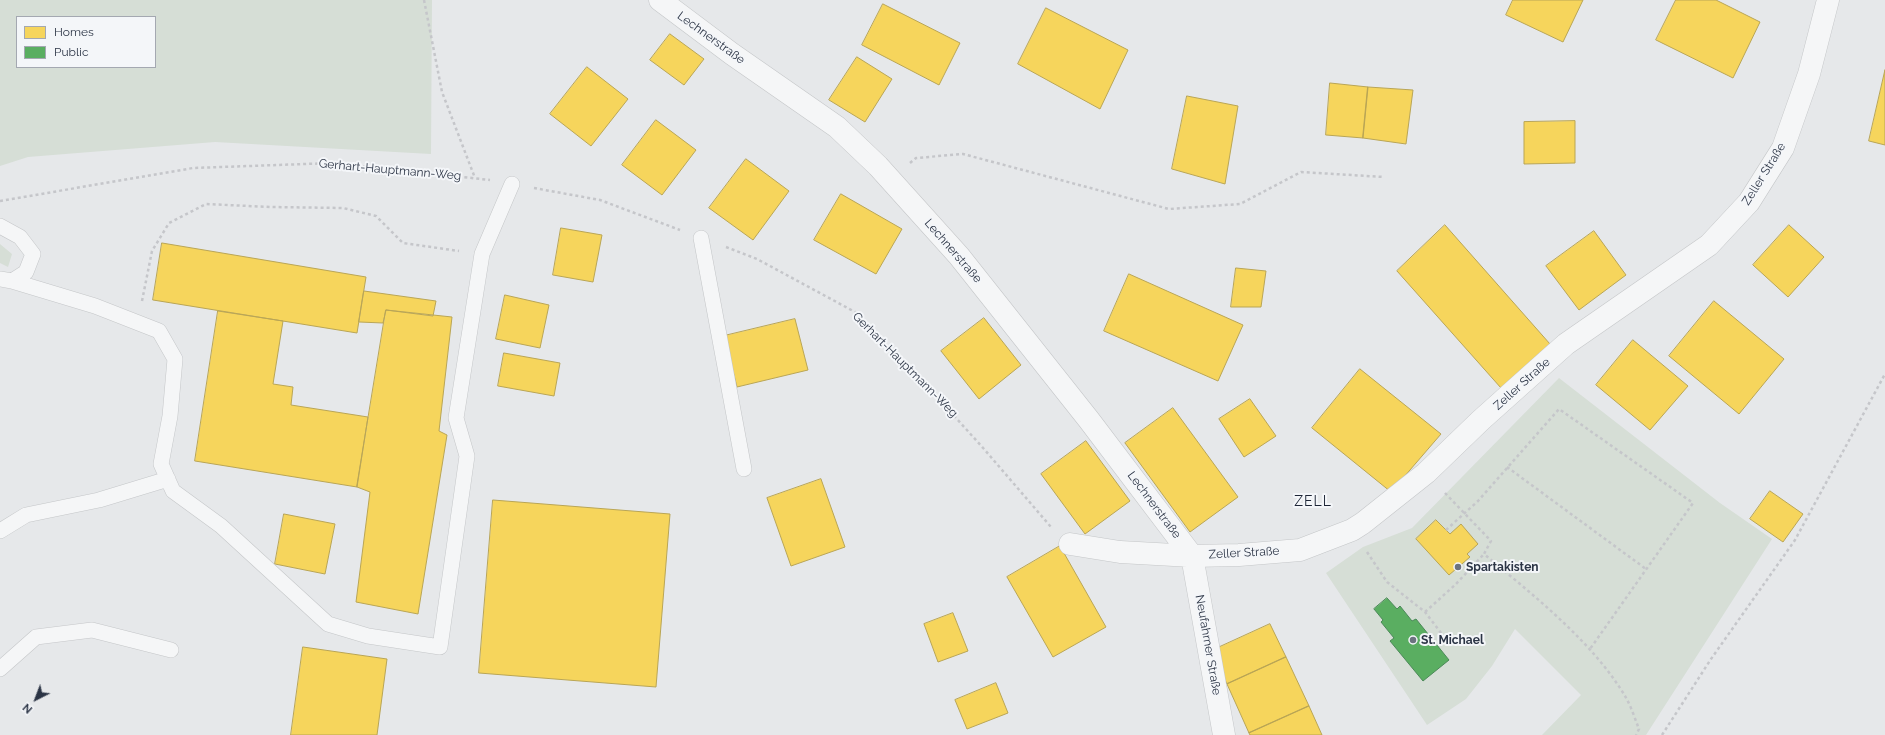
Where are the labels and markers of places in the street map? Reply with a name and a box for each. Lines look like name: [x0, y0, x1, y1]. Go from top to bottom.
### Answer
place label: Spartakisten: [1466, 560, 1539, 574]
marker: Spartakisten: [1453, 562, 1463, 572]
place label: St. Michael: [1421, 633, 1484, 647]
marker: St. Michael: [1408, 635, 1418, 645]

